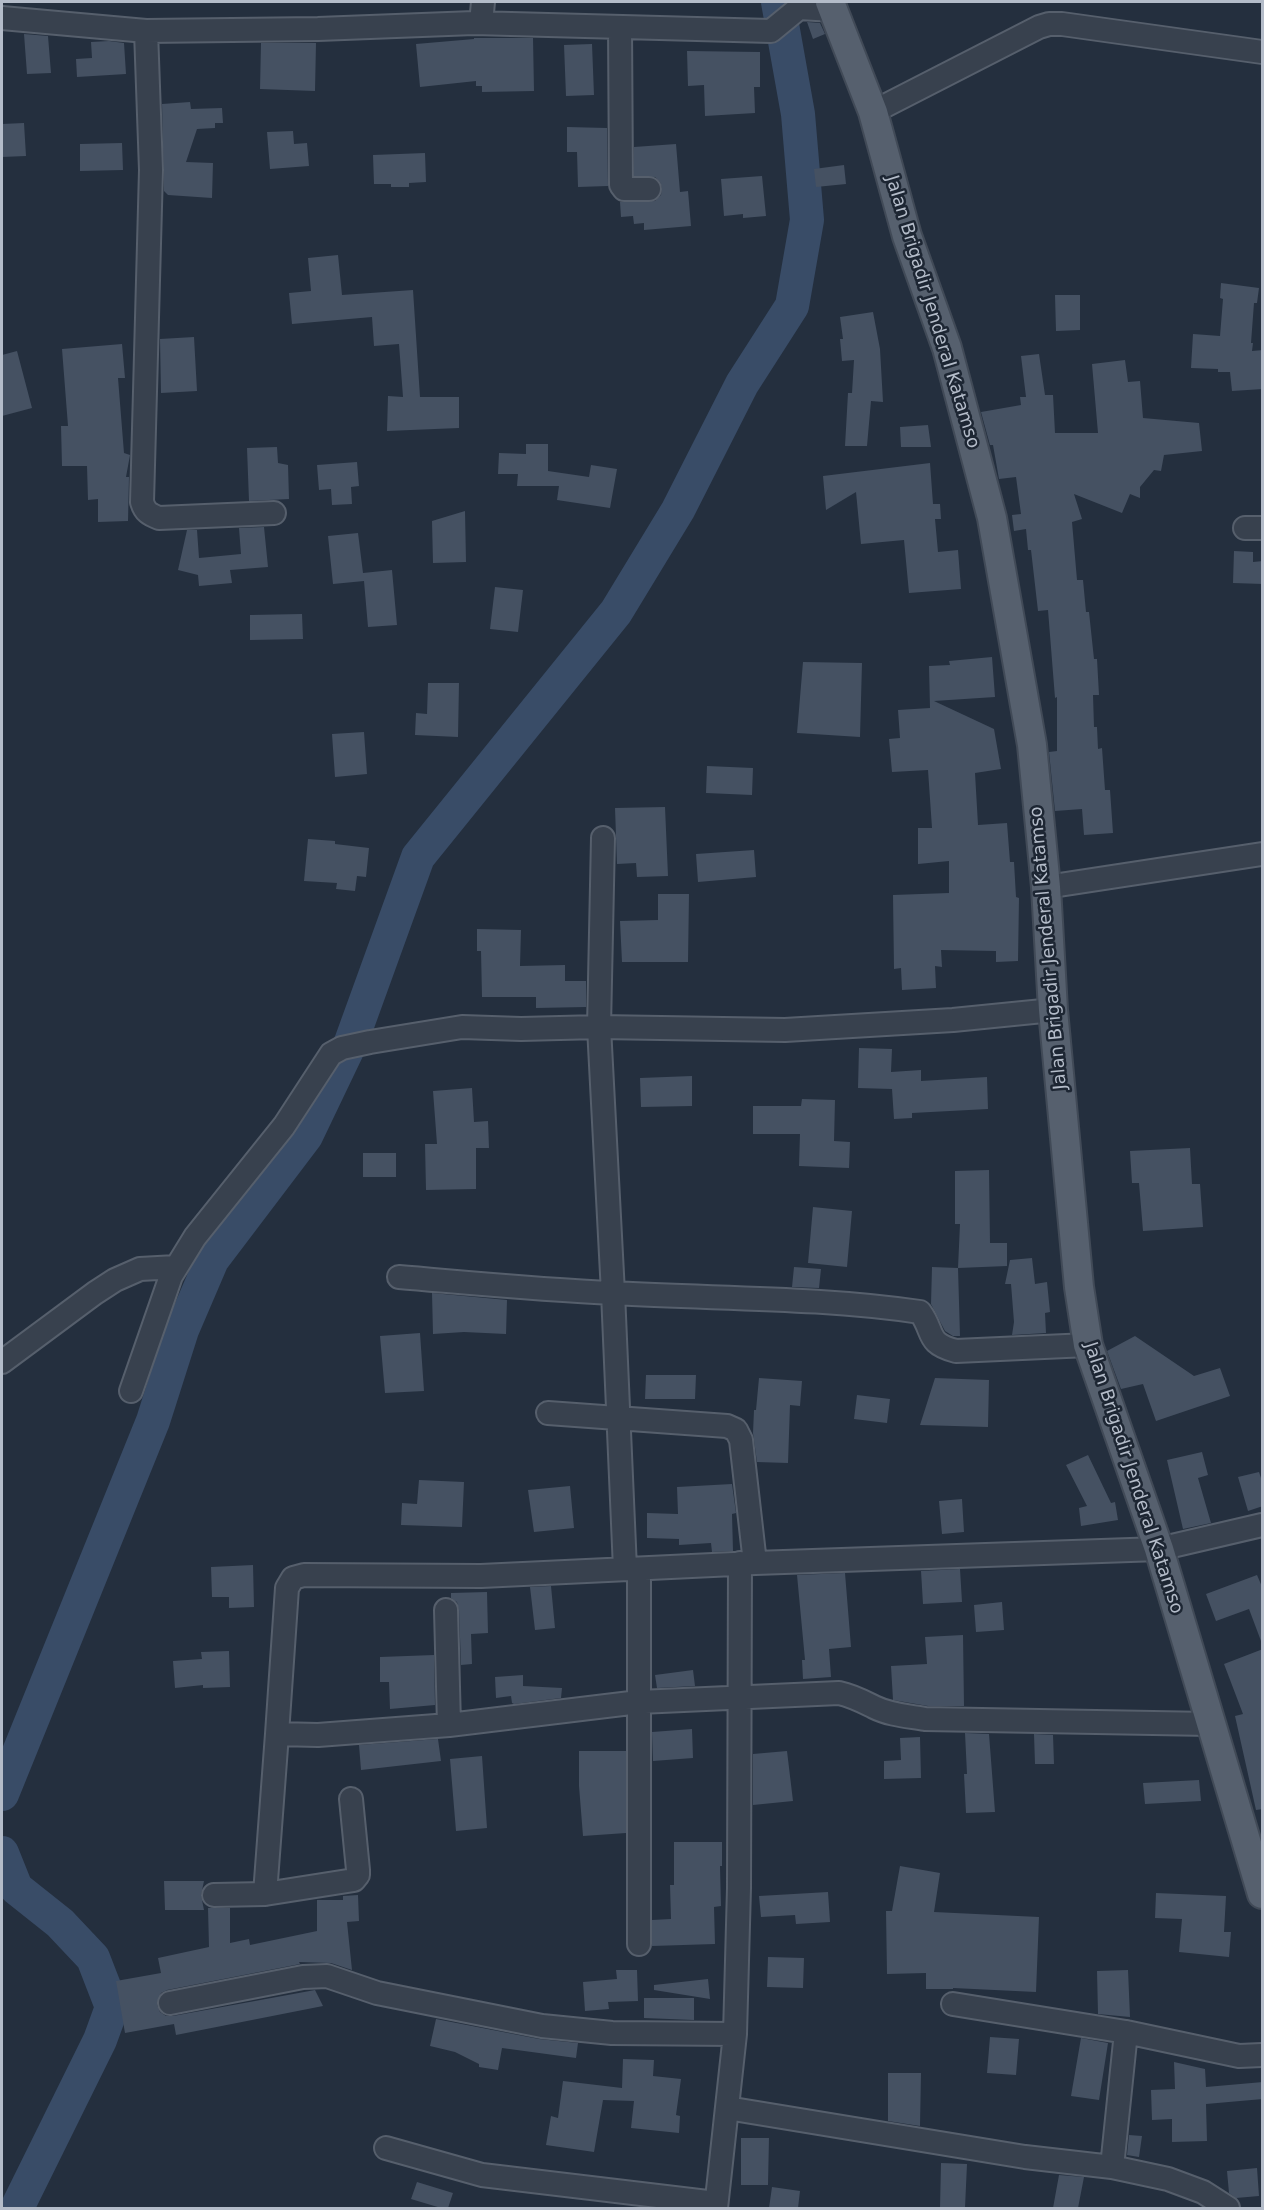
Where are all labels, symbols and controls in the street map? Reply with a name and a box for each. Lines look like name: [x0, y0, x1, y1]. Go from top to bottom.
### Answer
street label: Jalan Brigadir Jenderal Katamso: [880, 173, 984, 451]
street label: Jalan Brigadir Jenderal Katamso: [1026, 805, 1072, 1091]
street label: Jalan Brigadir Jenderal Katamso: [1079, 1340, 1187, 1616]

